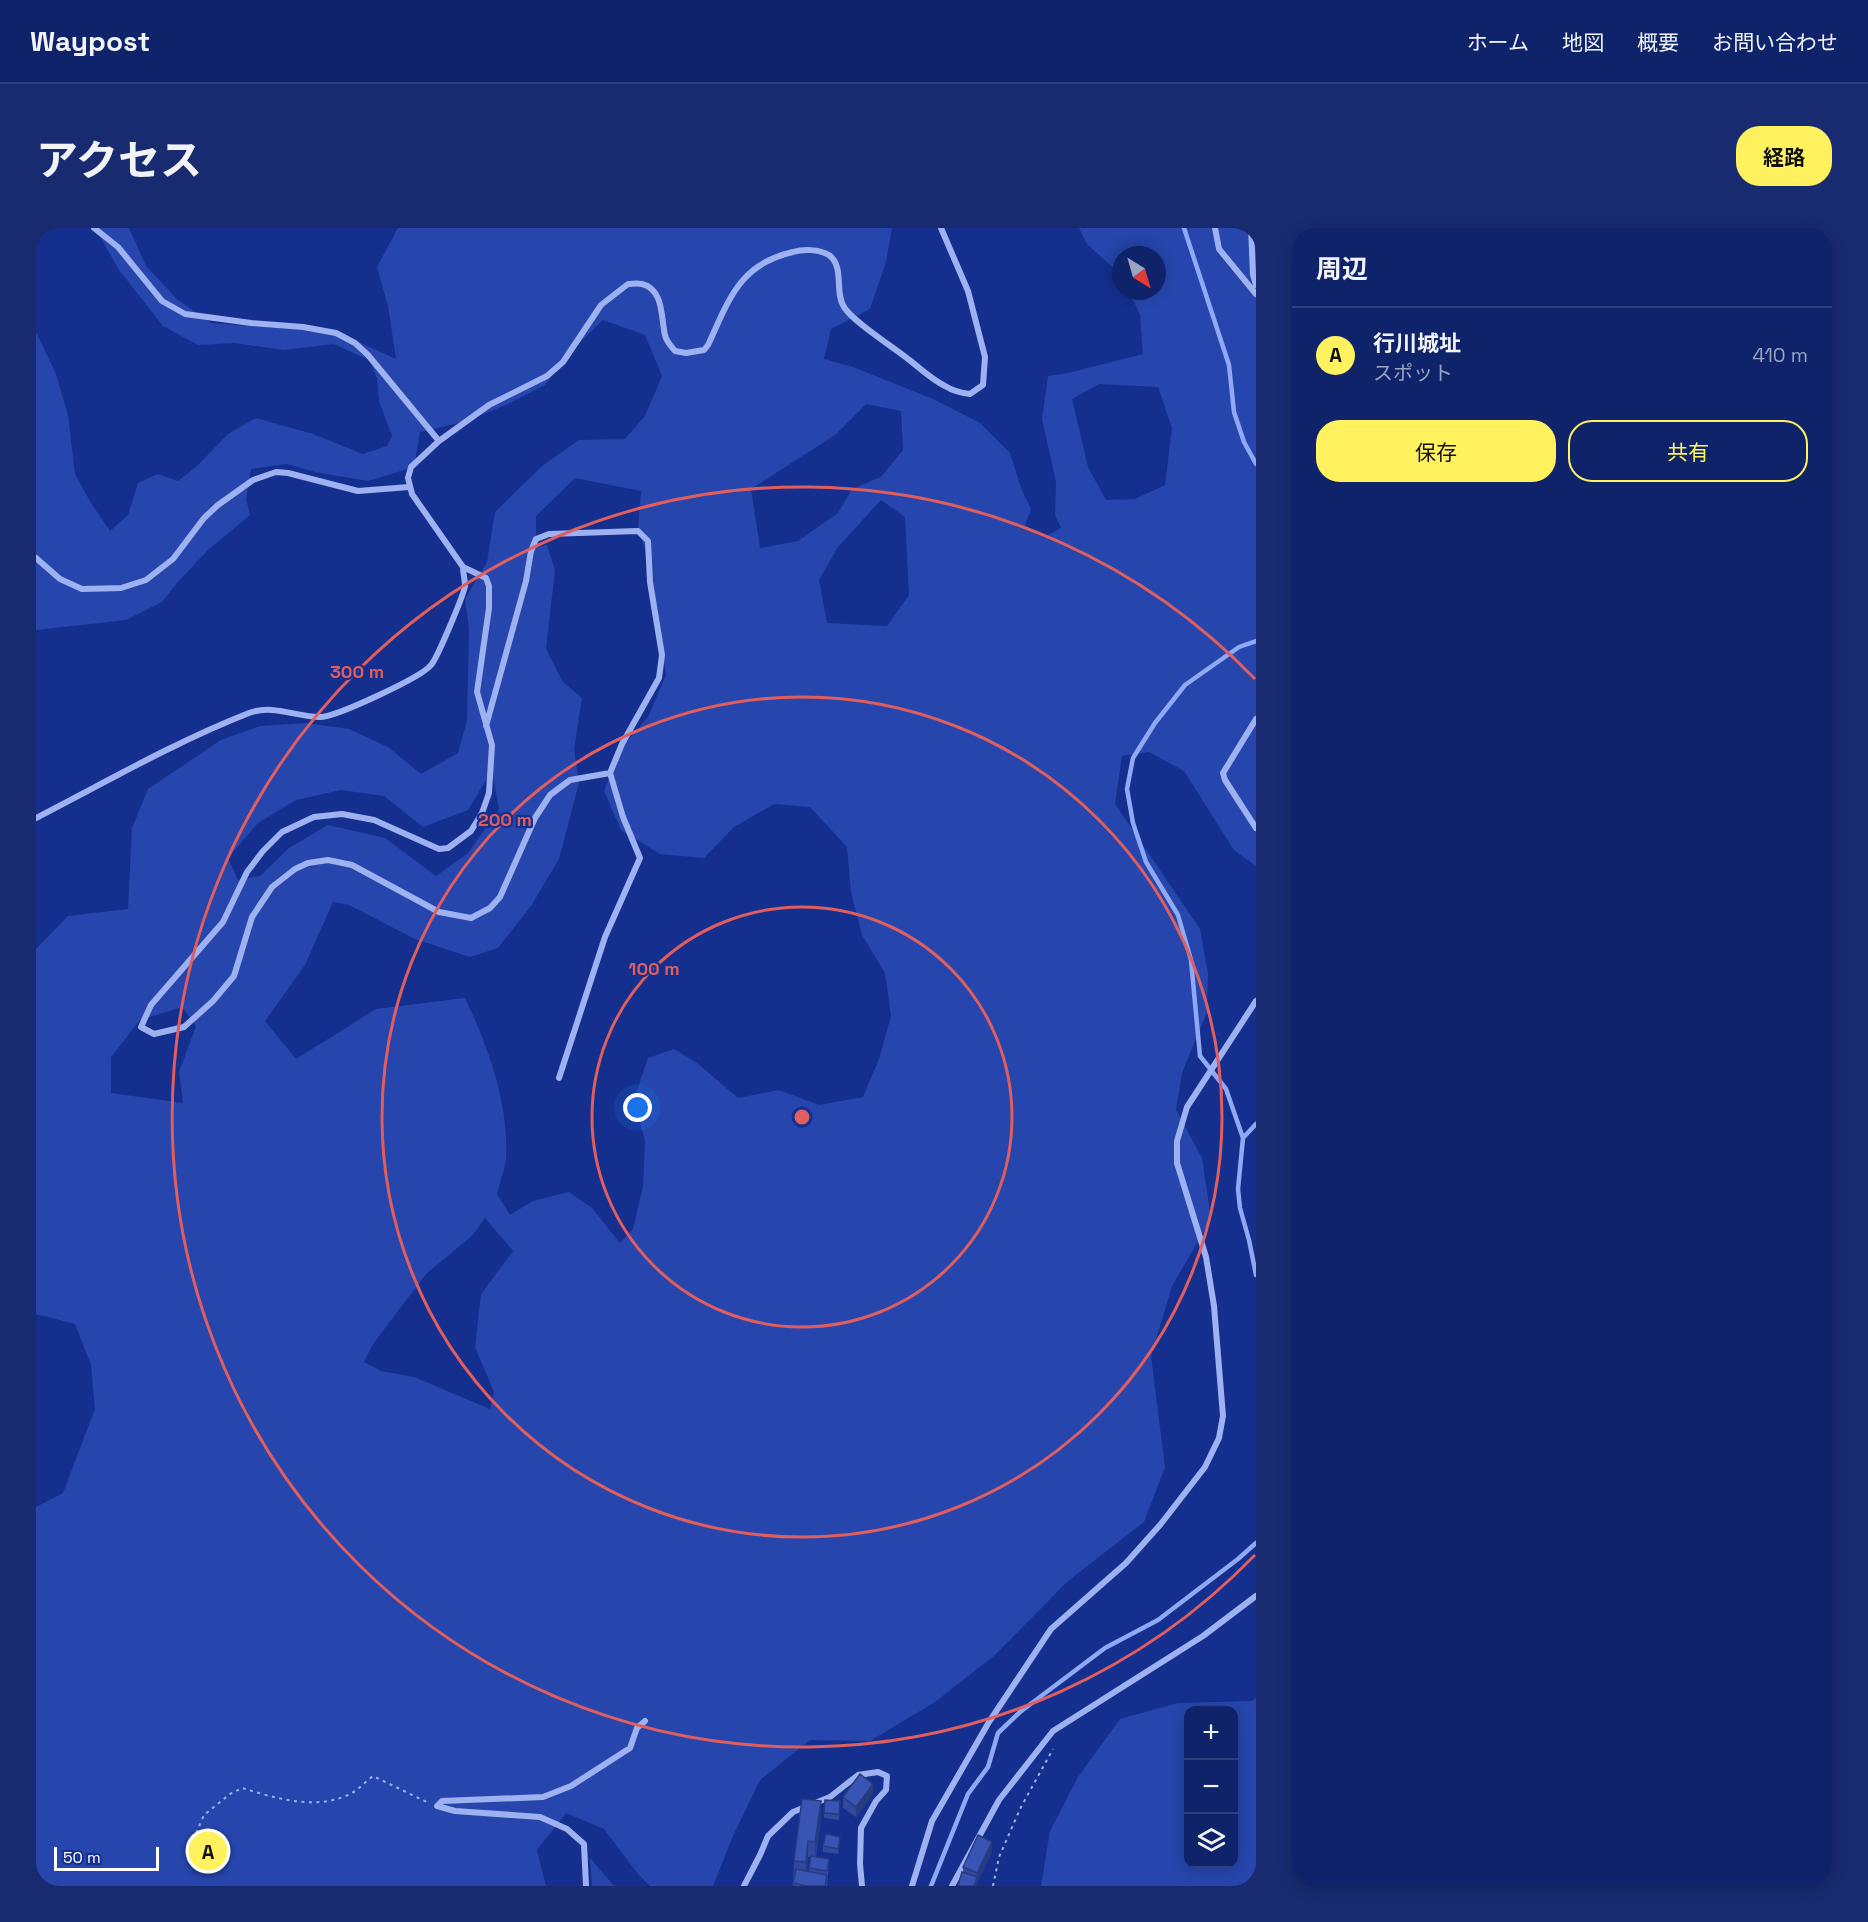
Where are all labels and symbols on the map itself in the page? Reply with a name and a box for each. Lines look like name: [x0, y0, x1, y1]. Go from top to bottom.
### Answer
north arrow: [1112, 246, 1166, 300]
text: 300 m: [330, 660, 384, 683]
text: 200 m: [478, 808, 532, 831]
text: 100 m: [628, 957, 680, 980]
your location: [623, 1093, 652, 1122]
centre of rings: [792, 1107, 812, 1127]
pin: A: [188, 1828, 228, 1874]
scale bar: [54, 1844, 159, 1872]

